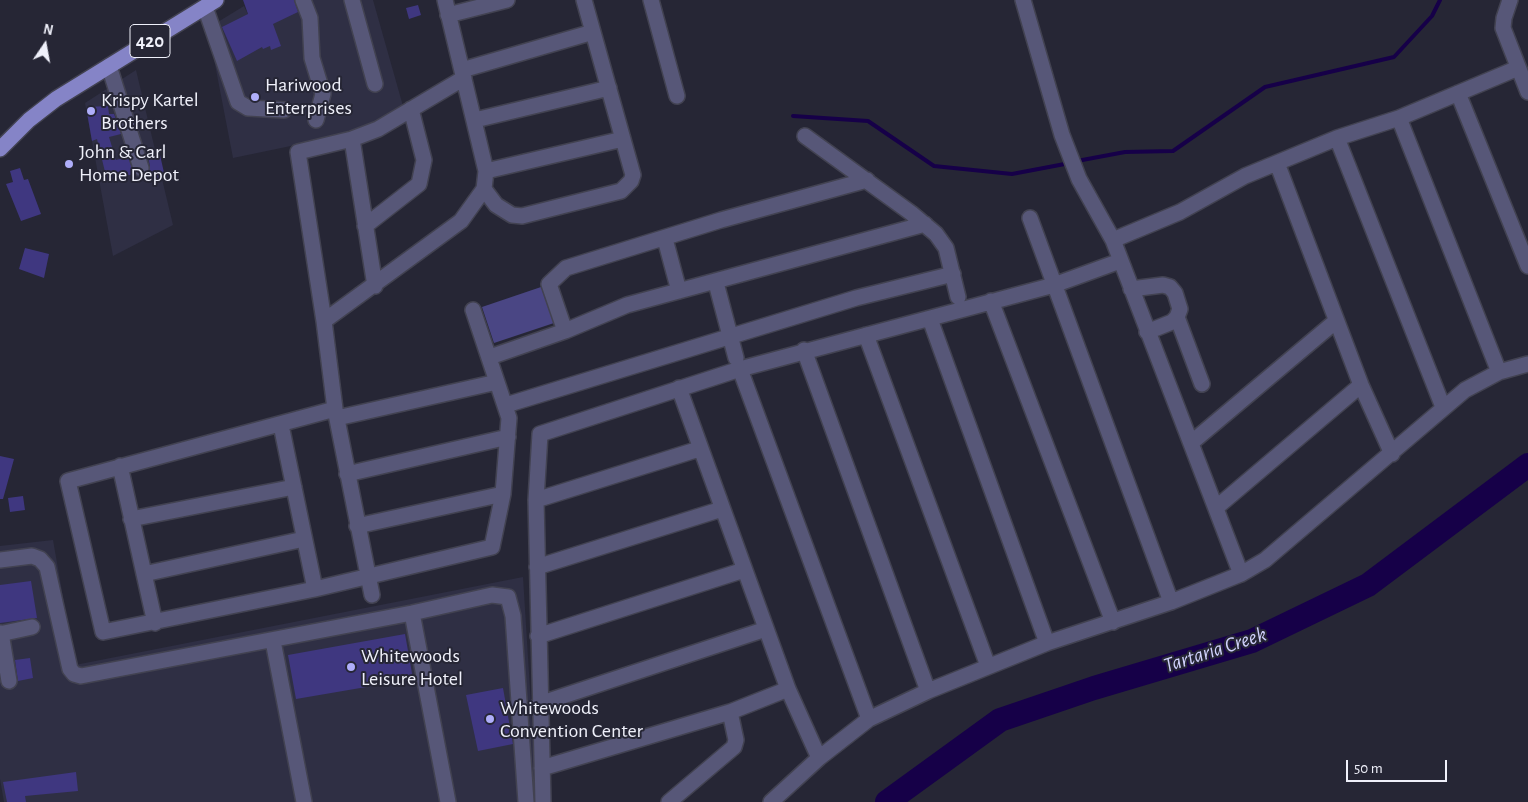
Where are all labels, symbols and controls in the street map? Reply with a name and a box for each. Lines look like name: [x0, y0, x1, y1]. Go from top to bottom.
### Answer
north arrow: [20, 20, 70, 70]
text: N: [42, 22, 54, 38]
road number: 420: [130, 24, 170, 58]
place label: Hariwood Enterprises: [265, 73, 352, 120]
place label: Krispy Kartel Brothers: [101, 88, 199, 135]
marker: Hariwood Enterprises: [249, 91, 261, 103]
marker: Krispy Kartel Brothers: [85, 105, 97, 117]
place label: John & Carl Home Depot: [79, 140, 179, 187]
marker: John & Carl Home Depot: [63, 158, 75, 170]
water label: Tartaria Creek: [1160, 622, 1270, 678]
place label: Whitewoods Leisure Hotel: [361, 644, 463, 691]
marker: Whitewoods Leisure Hotel: [345, 661, 357, 673]
place label: Whitewoods Convention Center: [500, 696, 643, 743]
marker: Whitewoods Convention Center: [484, 713, 496, 725]
scale bar: [1348, 750, 1449, 782]
text: 50 m: [1354, 761, 1383, 776]

